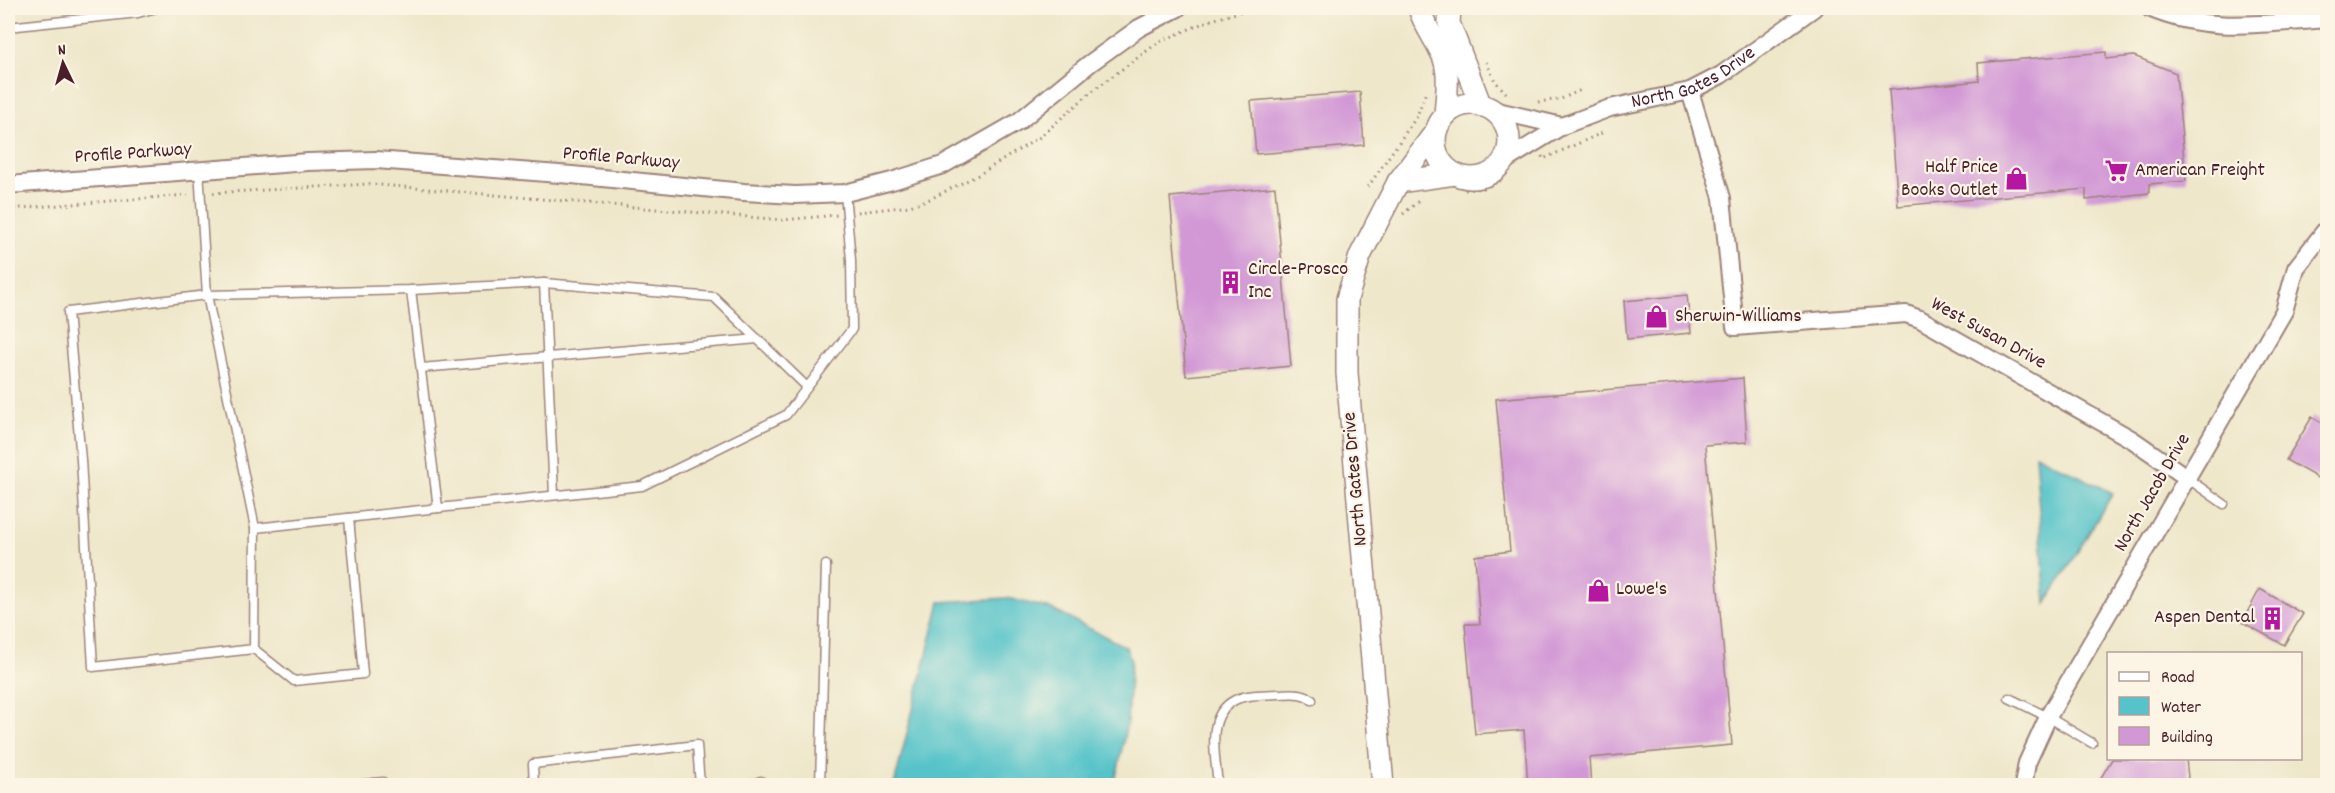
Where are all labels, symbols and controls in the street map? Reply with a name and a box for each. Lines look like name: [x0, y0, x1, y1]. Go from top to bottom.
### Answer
north arrow: [33, 33, 93, 93]
text: N: [57, 39, 67, 62]
street label: North Gates Drive: [1629, 40, 1762, 117]
street label: Profile Parkway: [74, 136, 193, 172]
street label: Profile Parkway: [561, 140, 681, 178]
place label: Half Price Books Outlet: [1901, 154, 1998, 205]
place label: American Freight: [2135, 157, 2265, 185]
supermarket icon: American Freight: [2104, 158, 2130, 184]
shop icon: Half Price Books Outlet: [2003, 166, 2029, 192]
place label: Circle-Prosco Inc: [1248, 256, 1348, 307]
building icon: Circle-Prosco Inc: [1217, 269, 1243, 295]
street label: West Susan Drive: [1925, 291, 2051, 377]
place label: Sherwin-Williams: [1675, 303, 1802, 331]
shop icon: Sherwin-Williams: [1644, 304, 1670, 330]
street label: North Gates Drive: [1336, 411, 1376, 547]
street label: North Jacob Drive: [2108, 428, 2198, 557]
place label: Lowe's: [1616, 576, 1667, 604]
shop icon: Lowe's: [1585, 577, 1611, 603]
place label: Aspen Dental: [2154, 604, 2255, 632]
building icon: Aspen Dental: [2260, 605, 2286, 631]
legend: [2107, 652, 2302, 760]
text: Road: [2161, 666, 2195, 691]
text: Water: [2161, 696, 2201, 721]
text: Building: [2161, 726, 2213, 751]

